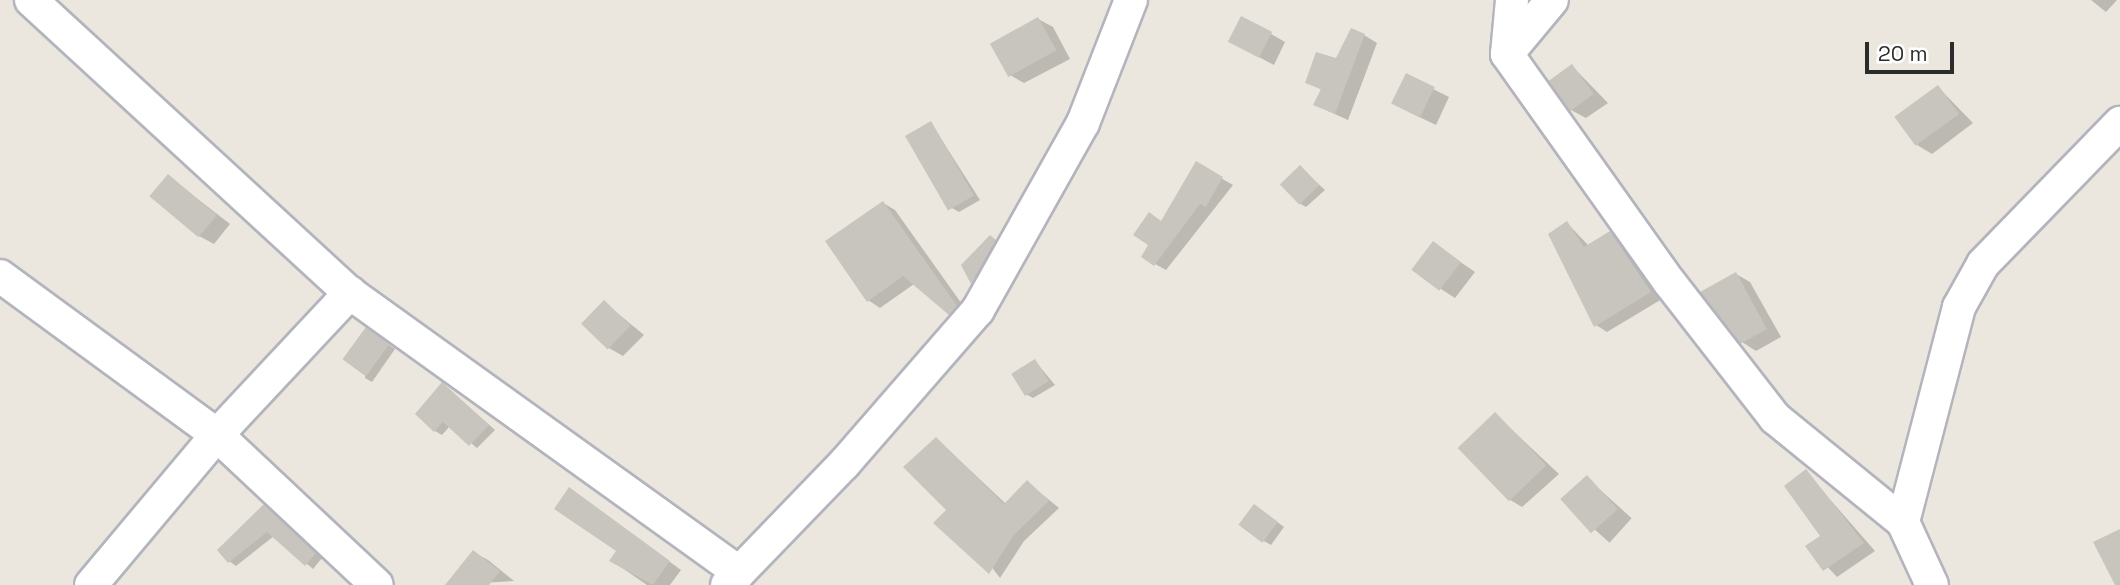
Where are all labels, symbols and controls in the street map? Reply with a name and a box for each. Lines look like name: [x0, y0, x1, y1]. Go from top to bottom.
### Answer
scale bar: [1868, 28, 1957, 72]
text: 20 m: [1878, 40, 1928, 67]

